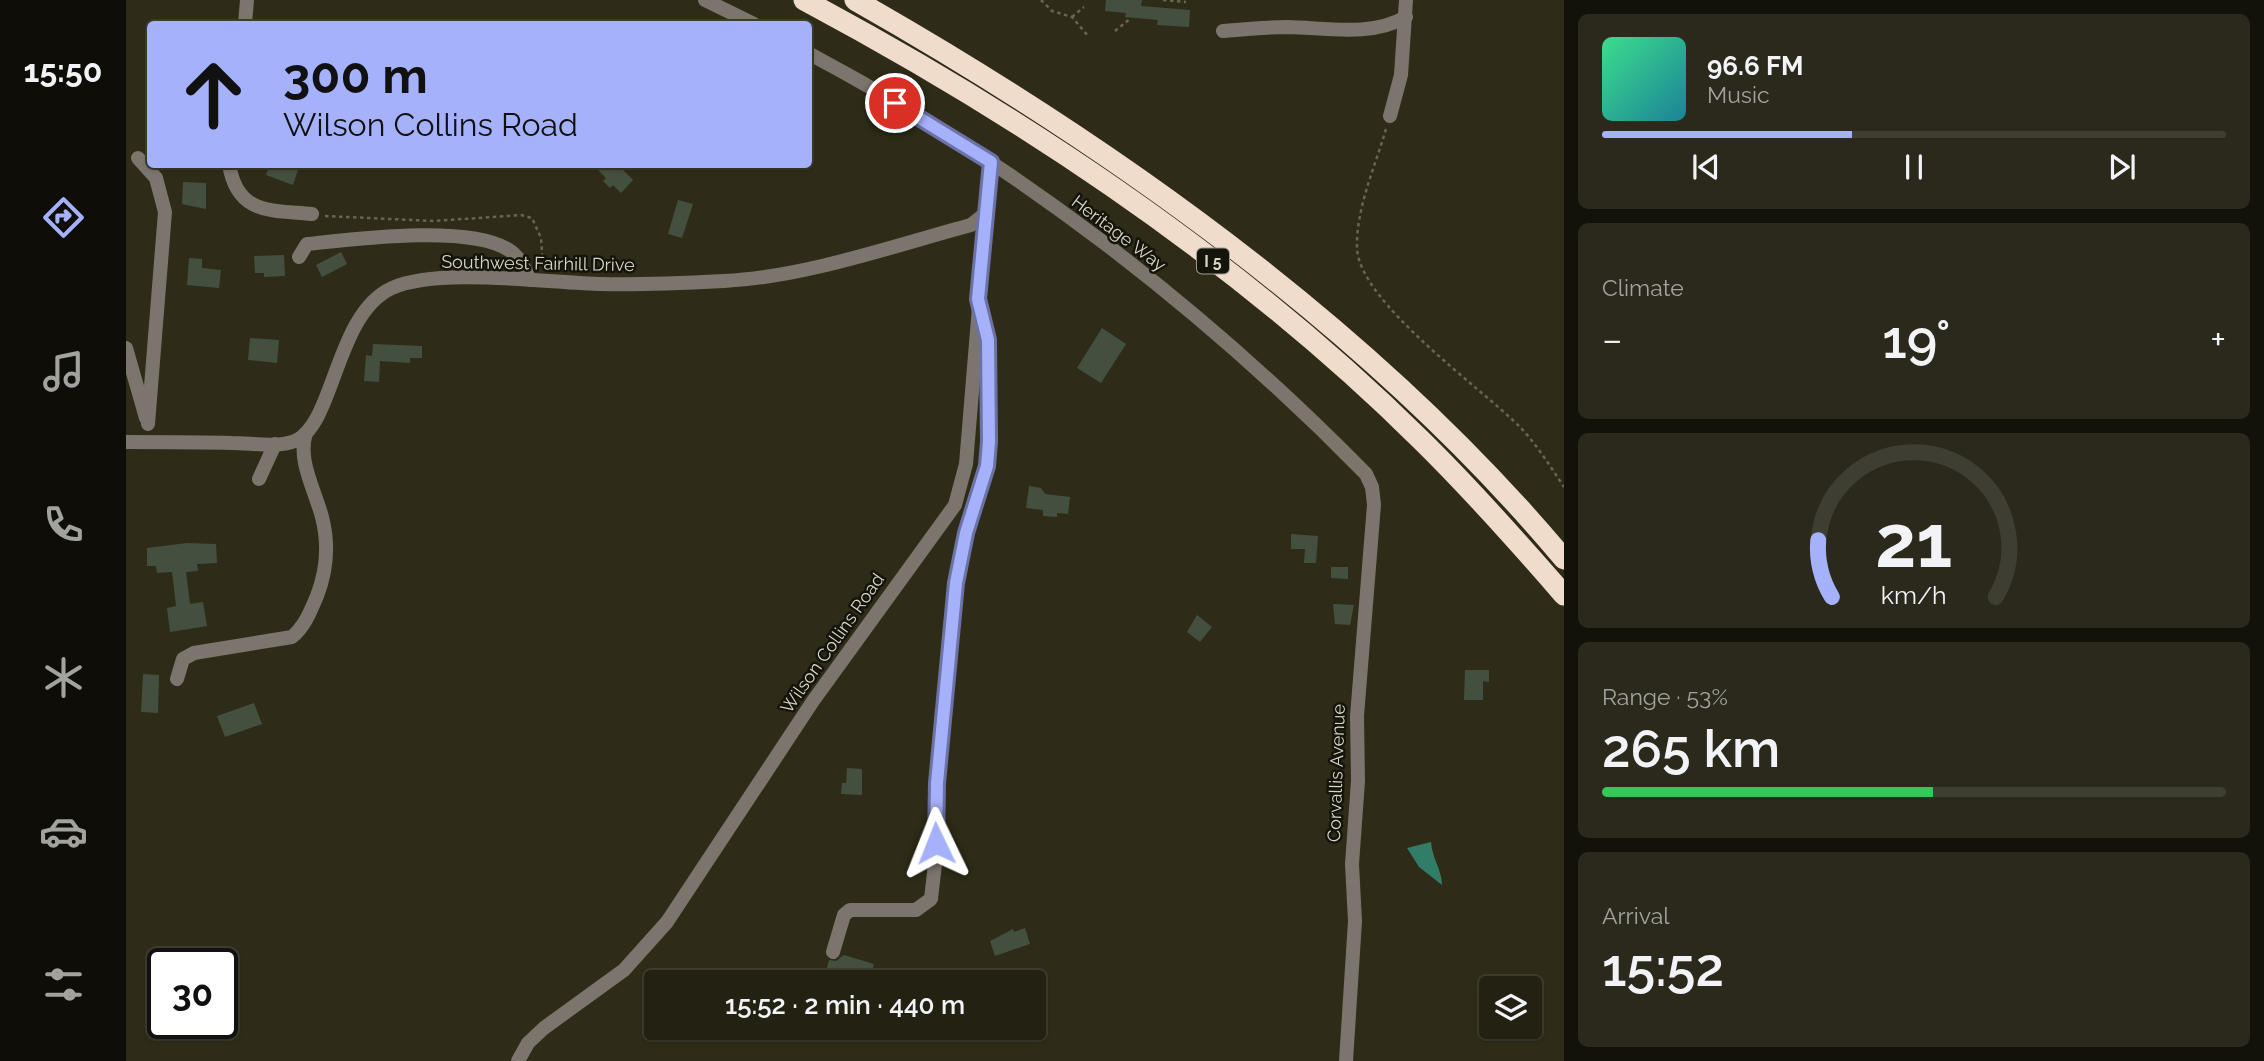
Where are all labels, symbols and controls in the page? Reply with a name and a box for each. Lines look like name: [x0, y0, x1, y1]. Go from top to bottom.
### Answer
text: 300 m: [283, 47, 428, 104]
icon: ahead: [168, 49, 259, 140]
text: 96.6 FM: [1707, 51, 1803, 81]
text: 15:50: [24, 52, 102, 89]
pin: [865, 73, 925, 133]
text: Music: [1707, 81, 1770, 108]
icon: arrive: [876, 84, 914, 122]
text: Wilson Collins Road: [283, 106, 578, 143]
icon: previous: [1687, 148, 1725, 186]
icon: pause: [1895, 148, 1933, 186]
icon: next: [2103, 148, 2141, 186]
street label: Heritage Way: [1068, 191, 1170, 275]
icon: directions: [39, 193, 88, 242]
road number: I 5: [1197, 248, 1229, 274]
street label: Southwest Fairhill Drive: [441, 251, 635, 275]
text: Climate: [1602, 274, 1684, 301]
text: 19°: [1882, 309, 1950, 370]
text: −: [1602, 317, 1622, 362]
text: +: [2210, 317, 2226, 362]
icon: music: [39, 347, 88, 396]
text: 21: [1875, 499, 1953, 584]
icon: phone: [39, 500, 88, 549]
street label: Wilson Collins Road: [776, 569, 888, 717]
text: km/h: [1881, 579, 1947, 609]
icon: climate: [39, 653, 88, 702]
text: Range · 53%: [1602, 683, 1728, 710]
street label: Corvallis Avenue: [1323, 703, 1349, 842]
text: 265 km: [1602, 718, 1780, 779]
position arrow: [899, 806, 973, 880]
icon: car: [39, 807, 88, 856]
text: Arrival: [1602, 902, 1669, 929]
text: 15:52: [1602, 937, 1724, 998]
speed limit sign: 30: [147, 948, 238, 1039]
icon: filters: [39, 960, 88, 1009]
map controls: [1479, 976, 1542, 1039]
button: layers: [1479, 976, 1542, 1039]
text: 15:52 · 2 min · 440 m: [725, 990, 965, 1020]

